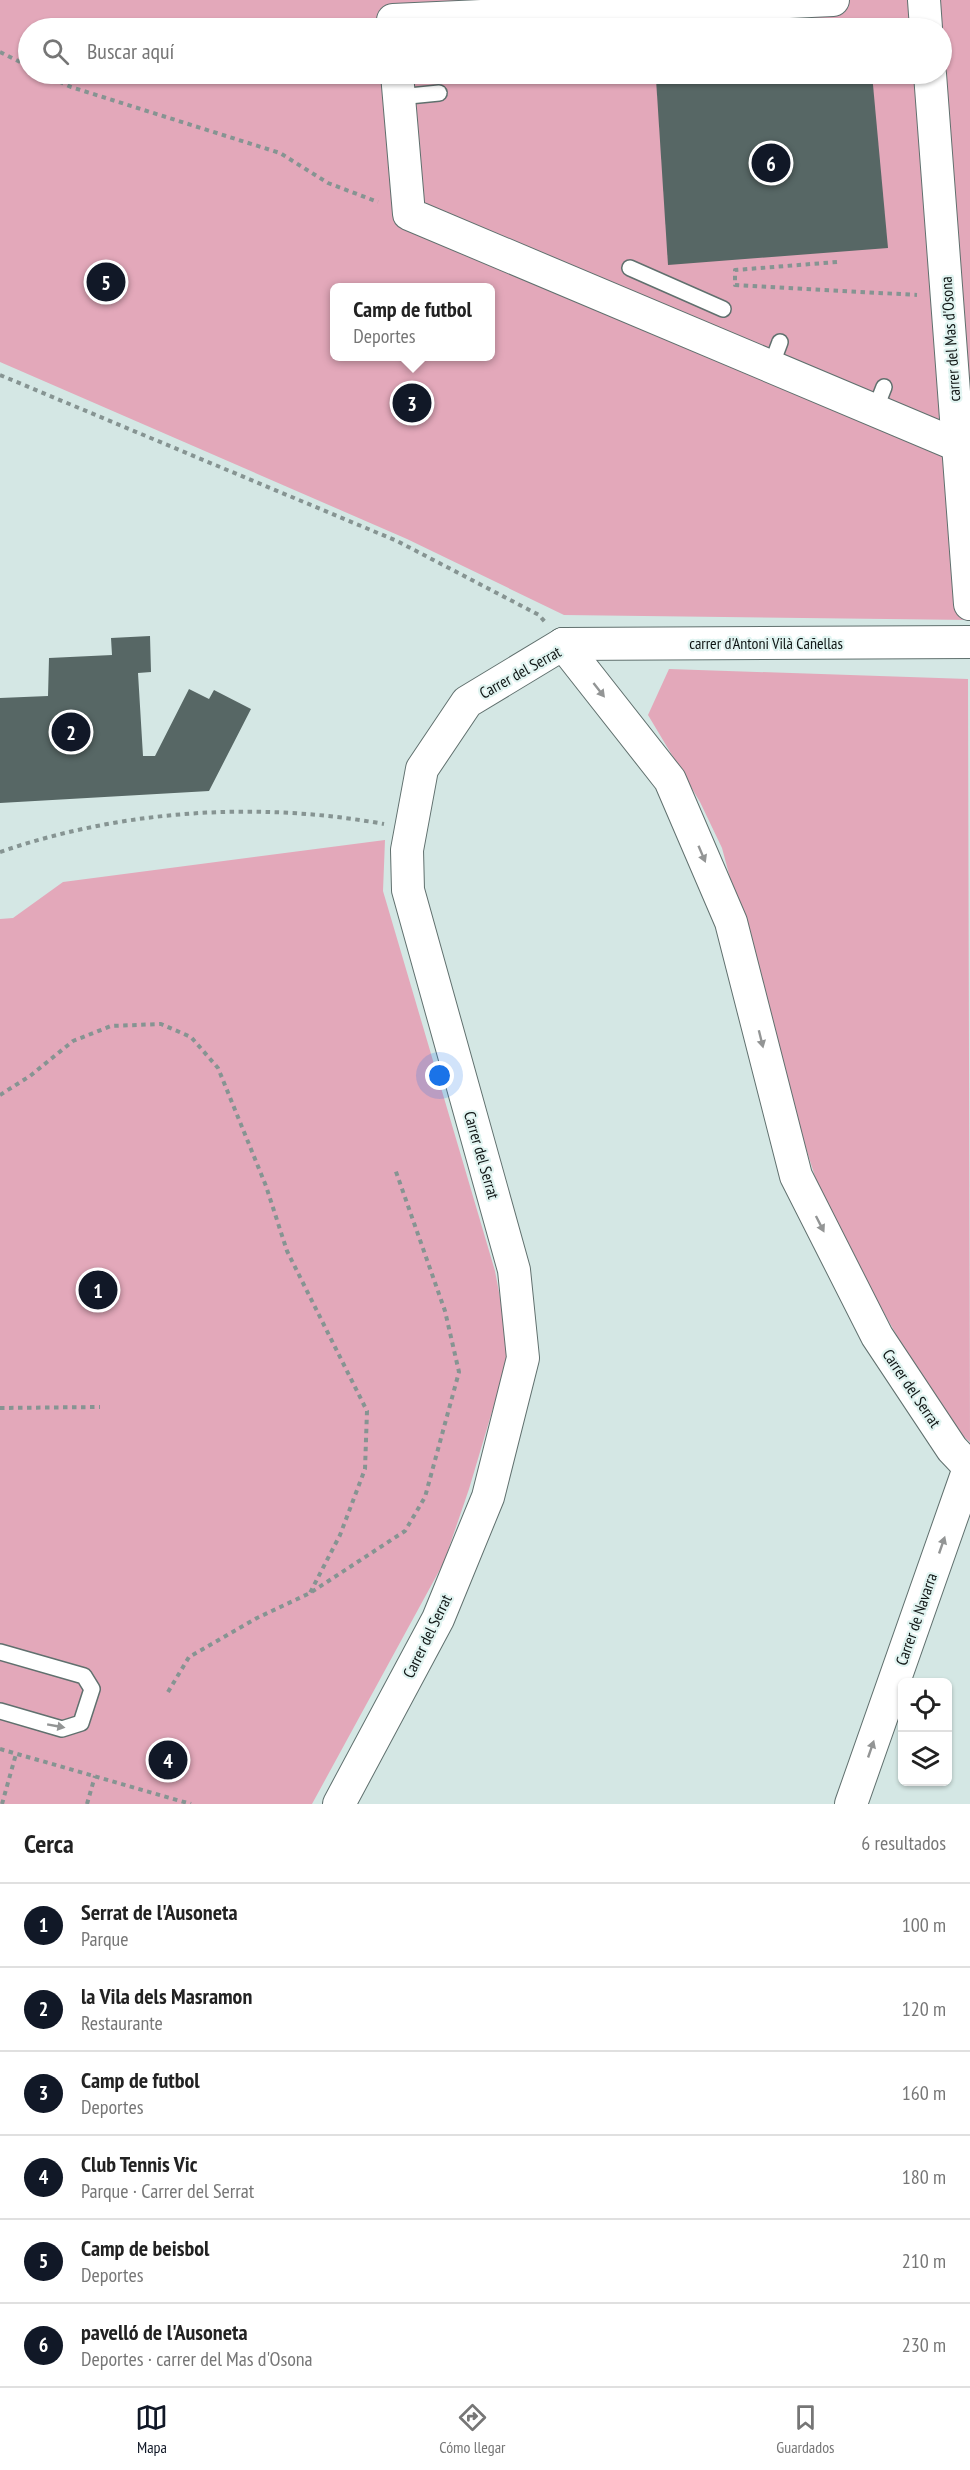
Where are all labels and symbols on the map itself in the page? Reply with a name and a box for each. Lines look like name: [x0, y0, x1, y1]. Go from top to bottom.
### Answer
pin: 6: [752, 140, 790, 186]
pin: 5: [86, 260, 126, 304]
street label: carrer del Mas d'Osona: [936, 276, 964, 402]
pin: 3: [392, 380, 432, 426]
street label: carrer d'Antoni Vilà Cañellas: [689, 633, 843, 653]
street label: Carrer del Serrat: [476, 641, 565, 703]
one-way arrow: [593, 682, 606, 698]
pin: 2: [52, 710, 90, 754]
one-way arrow: [697, 845, 707, 863]
one-way arrow: [756, 1030, 766, 1048]
your location: [425, 1061, 454, 1090]
street label: Carrer del Serrat: [460, 1109, 504, 1202]
one-way arrow: [814, 1215, 824, 1233]
pin: 1: [78, 1268, 118, 1312]
street label: Carrer del Serrat: [878, 1345, 946, 1432]
one-way arrow: [938, 1536, 948, 1554]
street label: Carrer de Navarra: [891, 1570, 941, 1668]
street label: Carrer del Serrat: [398, 1590, 456, 1681]
one-way arrow: [47, 1722, 66, 1731]
pin: 4: [148, 1738, 188, 1782]
one-way arrow: [866, 1740, 876, 1758]

